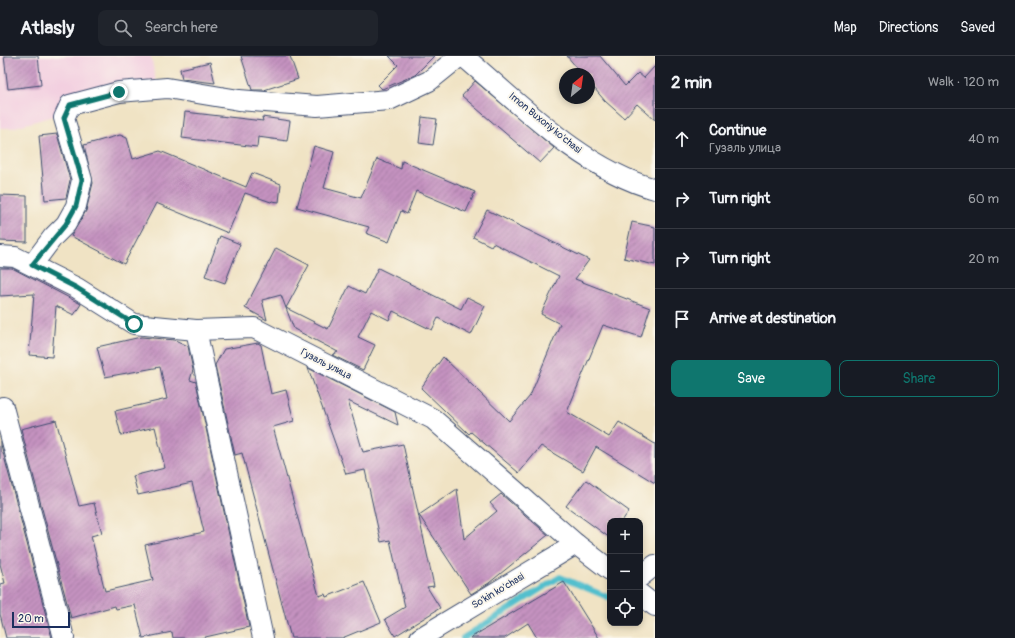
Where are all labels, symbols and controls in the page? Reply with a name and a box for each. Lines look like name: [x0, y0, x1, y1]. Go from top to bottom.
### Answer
search box: [98, 10, 378, 46]
text: Atlasly: [20, 16, 74, 40]
icon: search: [112, 17, 134, 39]
text: Search here: [144, 18, 218, 37]
text: Map: [834, 19, 857, 36]
text: Directions: [879, 19, 938, 36]
text: Saved: [960, 19, 995, 36]
north arrow: [559, 68, 595, 104]
text: 2 min: [671, 72, 712, 93]
text: Walk · 120 m: [928, 74, 999, 90]
route end: [110, 83, 128, 101]
street label: Imon Buxoriy ko'chasi: [506, 90, 584, 156]
text: Continue: [709, 121, 767, 140]
icon: ahead: [671, 128, 693, 150]
text: 40 m: [968, 131, 999, 147]
text: Гузаль улица: [709, 140, 781, 156]
icon: right: [671, 188, 693, 210]
text: Turn right: [709, 189, 770, 208]
text: 60 m: [968, 191, 999, 207]
icon: right: [671, 248, 693, 270]
text: Turn right: [709, 249, 770, 268]
text: 20 m: [968, 251, 999, 267]
icon: arrive: [671, 308, 693, 330]
text: Arrive at destination: [709, 309, 836, 328]
route start: [125, 315, 143, 333]
street label: Гузаль улица: [299, 346, 354, 382]
button: Save: [671, 360, 831, 397]
button: Share: [839, 360, 999, 397]
map controls: [607, 518, 643, 626]
button: +: [607, 518, 643, 554]
button: −: [607, 554, 643, 590]
street label: So'kin ko'chasi: [470, 571, 527, 611]
button: locate: [607, 590, 643, 626]
scale bar: [12, 610, 70, 629]
text: 20 m: [18, 612, 44, 625]

